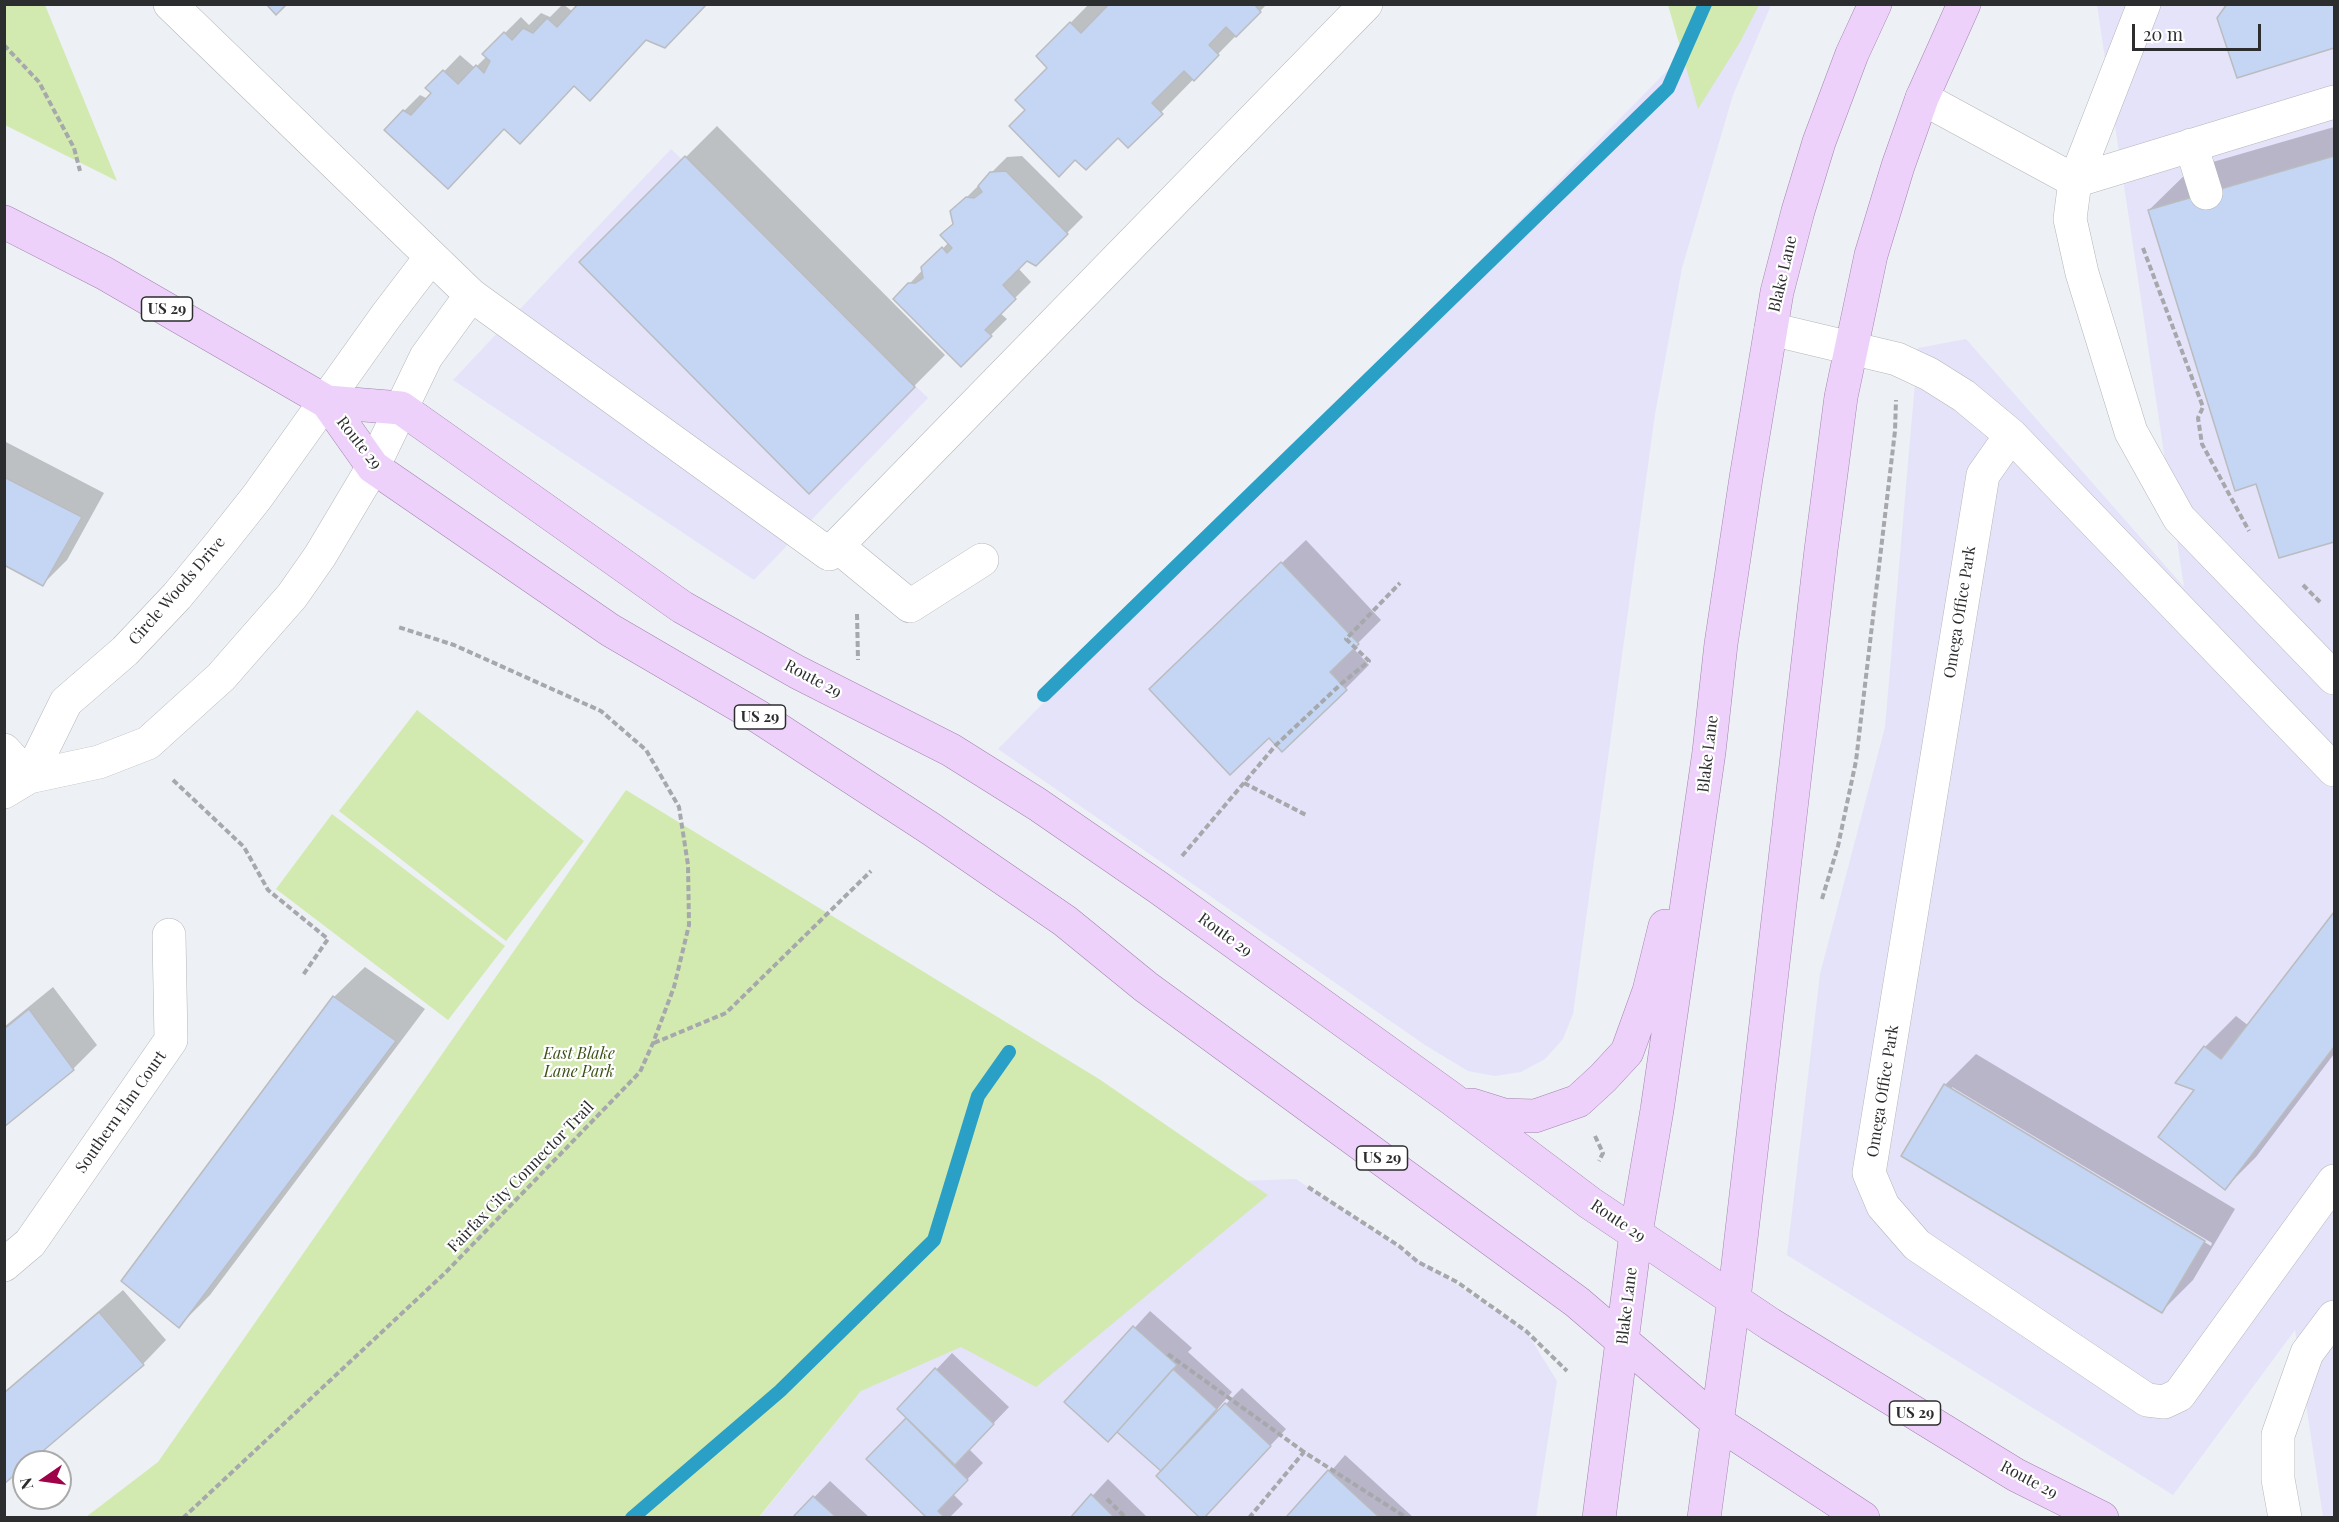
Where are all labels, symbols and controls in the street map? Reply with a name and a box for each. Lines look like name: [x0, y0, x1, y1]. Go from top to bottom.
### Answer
scale bar: [2135, 12, 2264, 50]
text: 20 m: [2143, 22, 2183, 46]
street label: Blake Lane: [1765, 234, 1801, 314]
road number: US 29: [142, 297, 192, 321]
street label: Route 29: [332, 413, 386, 473]
street label: Circle Woods Drive: [125, 533, 229, 649]
street label: Omega Office Park: [1940, 544, 1980, 680]
street label: Route 29: [781, 656, 845, 702]
road number: US 29: [734, 705, 786, 729]
street label: Blake Lane: [1694, 714, 1722, 794]
street label: Route 29: [1194, 909, 1256, 961]
street label: Omega Office Park: [1863, 1023, 1903, 1159]
park label: East Blake Lane Park: [543, 1044, 615, 1082]
street label: Southern Elm Court: [72, 1047, 170, 1177]
street label: Fairfax City Connector Trail: [444, 1098, 598, 1256]
road number: US 29: [1356, 1146, 1408, 1170]
street label: Route 29: [1587, 1196, 1649, 1246]
street label: Blake Lane: [1613, 1266, 1641, 1346]
road number: US 29: [1890, 1401, 1940, 1425]
north arrow: [12, 1450, 72, 1510]
street label: Route 29: [1997, 1457, 2061, 1503]
text: N: [14, 1476, 37, 1492]

